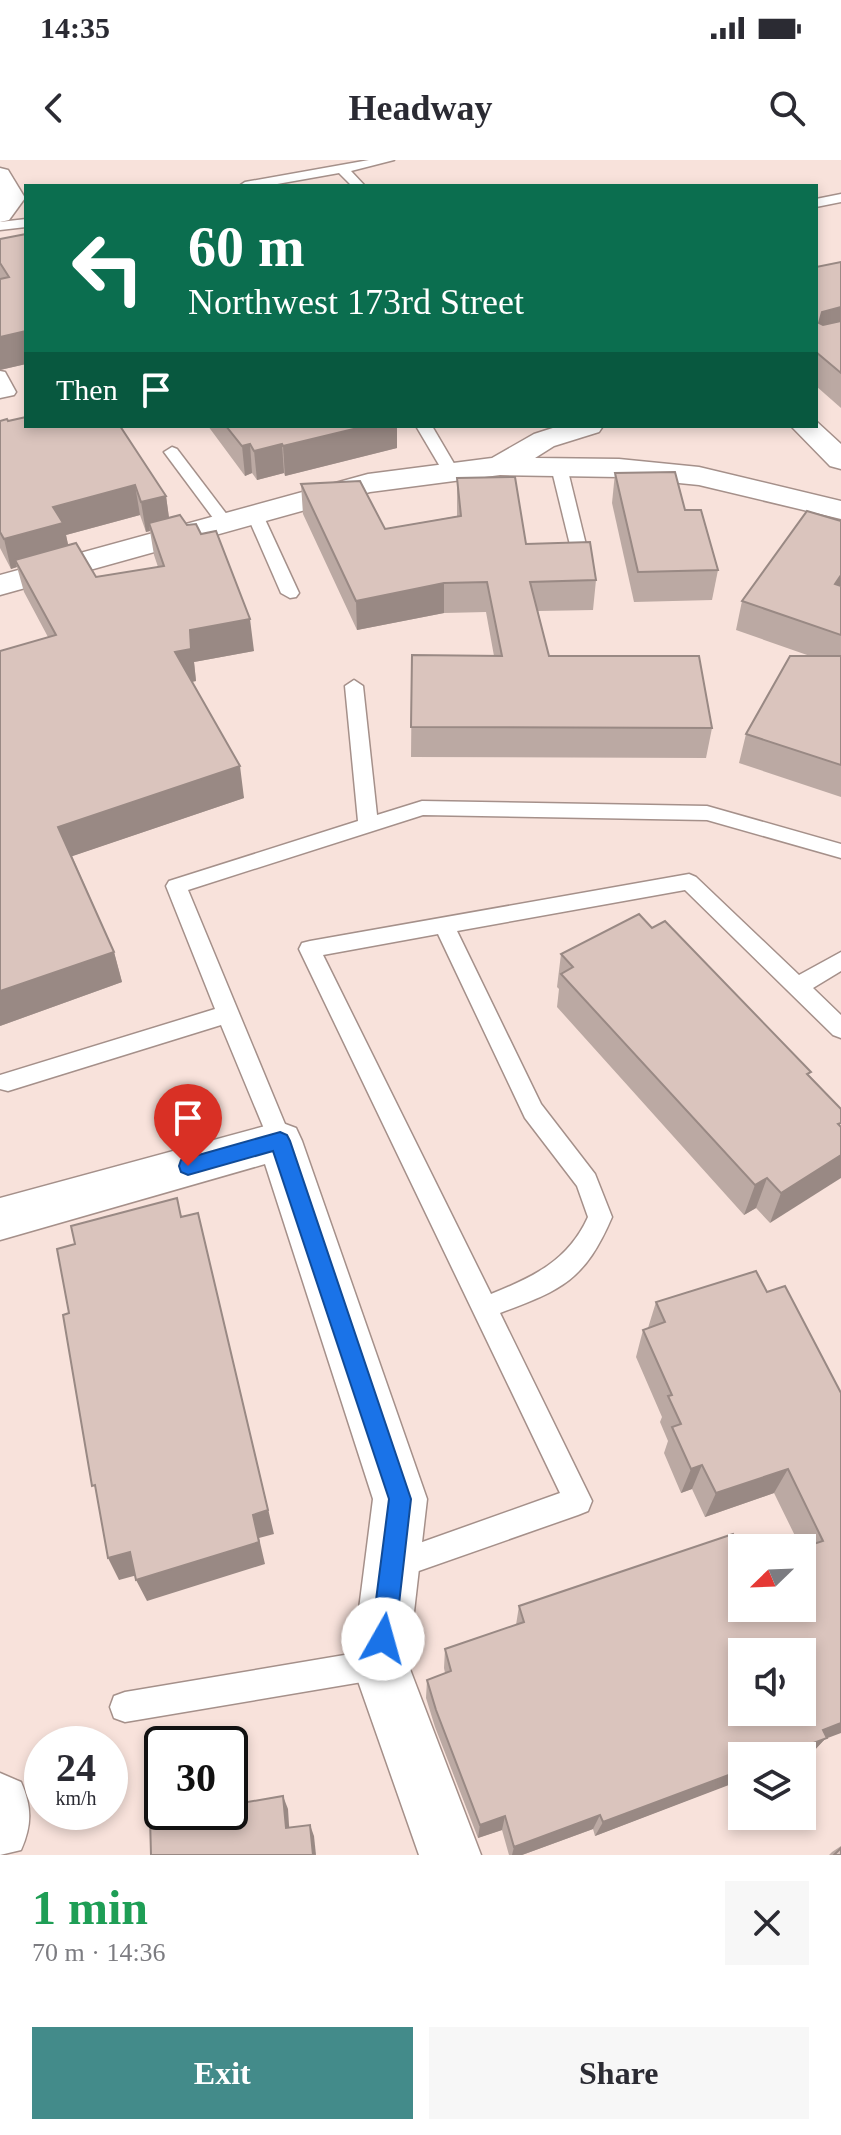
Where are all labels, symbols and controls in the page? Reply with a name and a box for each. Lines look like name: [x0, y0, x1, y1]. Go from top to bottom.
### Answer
text: 14:35: [40, 11, 110, 44]
icon: back: [32, 86, 76, 130]
icon: search: [765, 86, 809, 130]
text: Headway: [349, 88, 493, 128]
icon: left: [56, 216, 160, 320]
text: 60 m: [188, 216, 305, 278]
text: Northwest 173rd Street: [188, 282, 524, 322]
icon: arrive: [134, 368, 178, 412]
text: Then: [56, 373, 118, 406]
pin: [154, 1084, 222, 1166]
icon: arrive: [166, 1096, 210, 1140]
north arrow: [728, 1534, 816, 1622]
map controls: [728, 1534, 816, 1830]
position arrow: [341, 1597, 425, 1681]
button: sound: [728, 1638, 816, 1726]
speed limit sign: 30: [144, 1726, 248, 1830]
button: layers: [728, 1742, 816, 1830]
text: 24: [56, 1745, 96, 1790]
text: km/h: [55, 1787, 97, 1809]
text: 1 min: [32, 1881, 148, 1934]
button: close: [725, 1881, 809, 1965]
text: 70 m · 14:36: [32, 1938, 166, 1967]
button: Exit: [32, 2027, 413, 2119]
button: Share: [429, 2027, 809, 2119]

